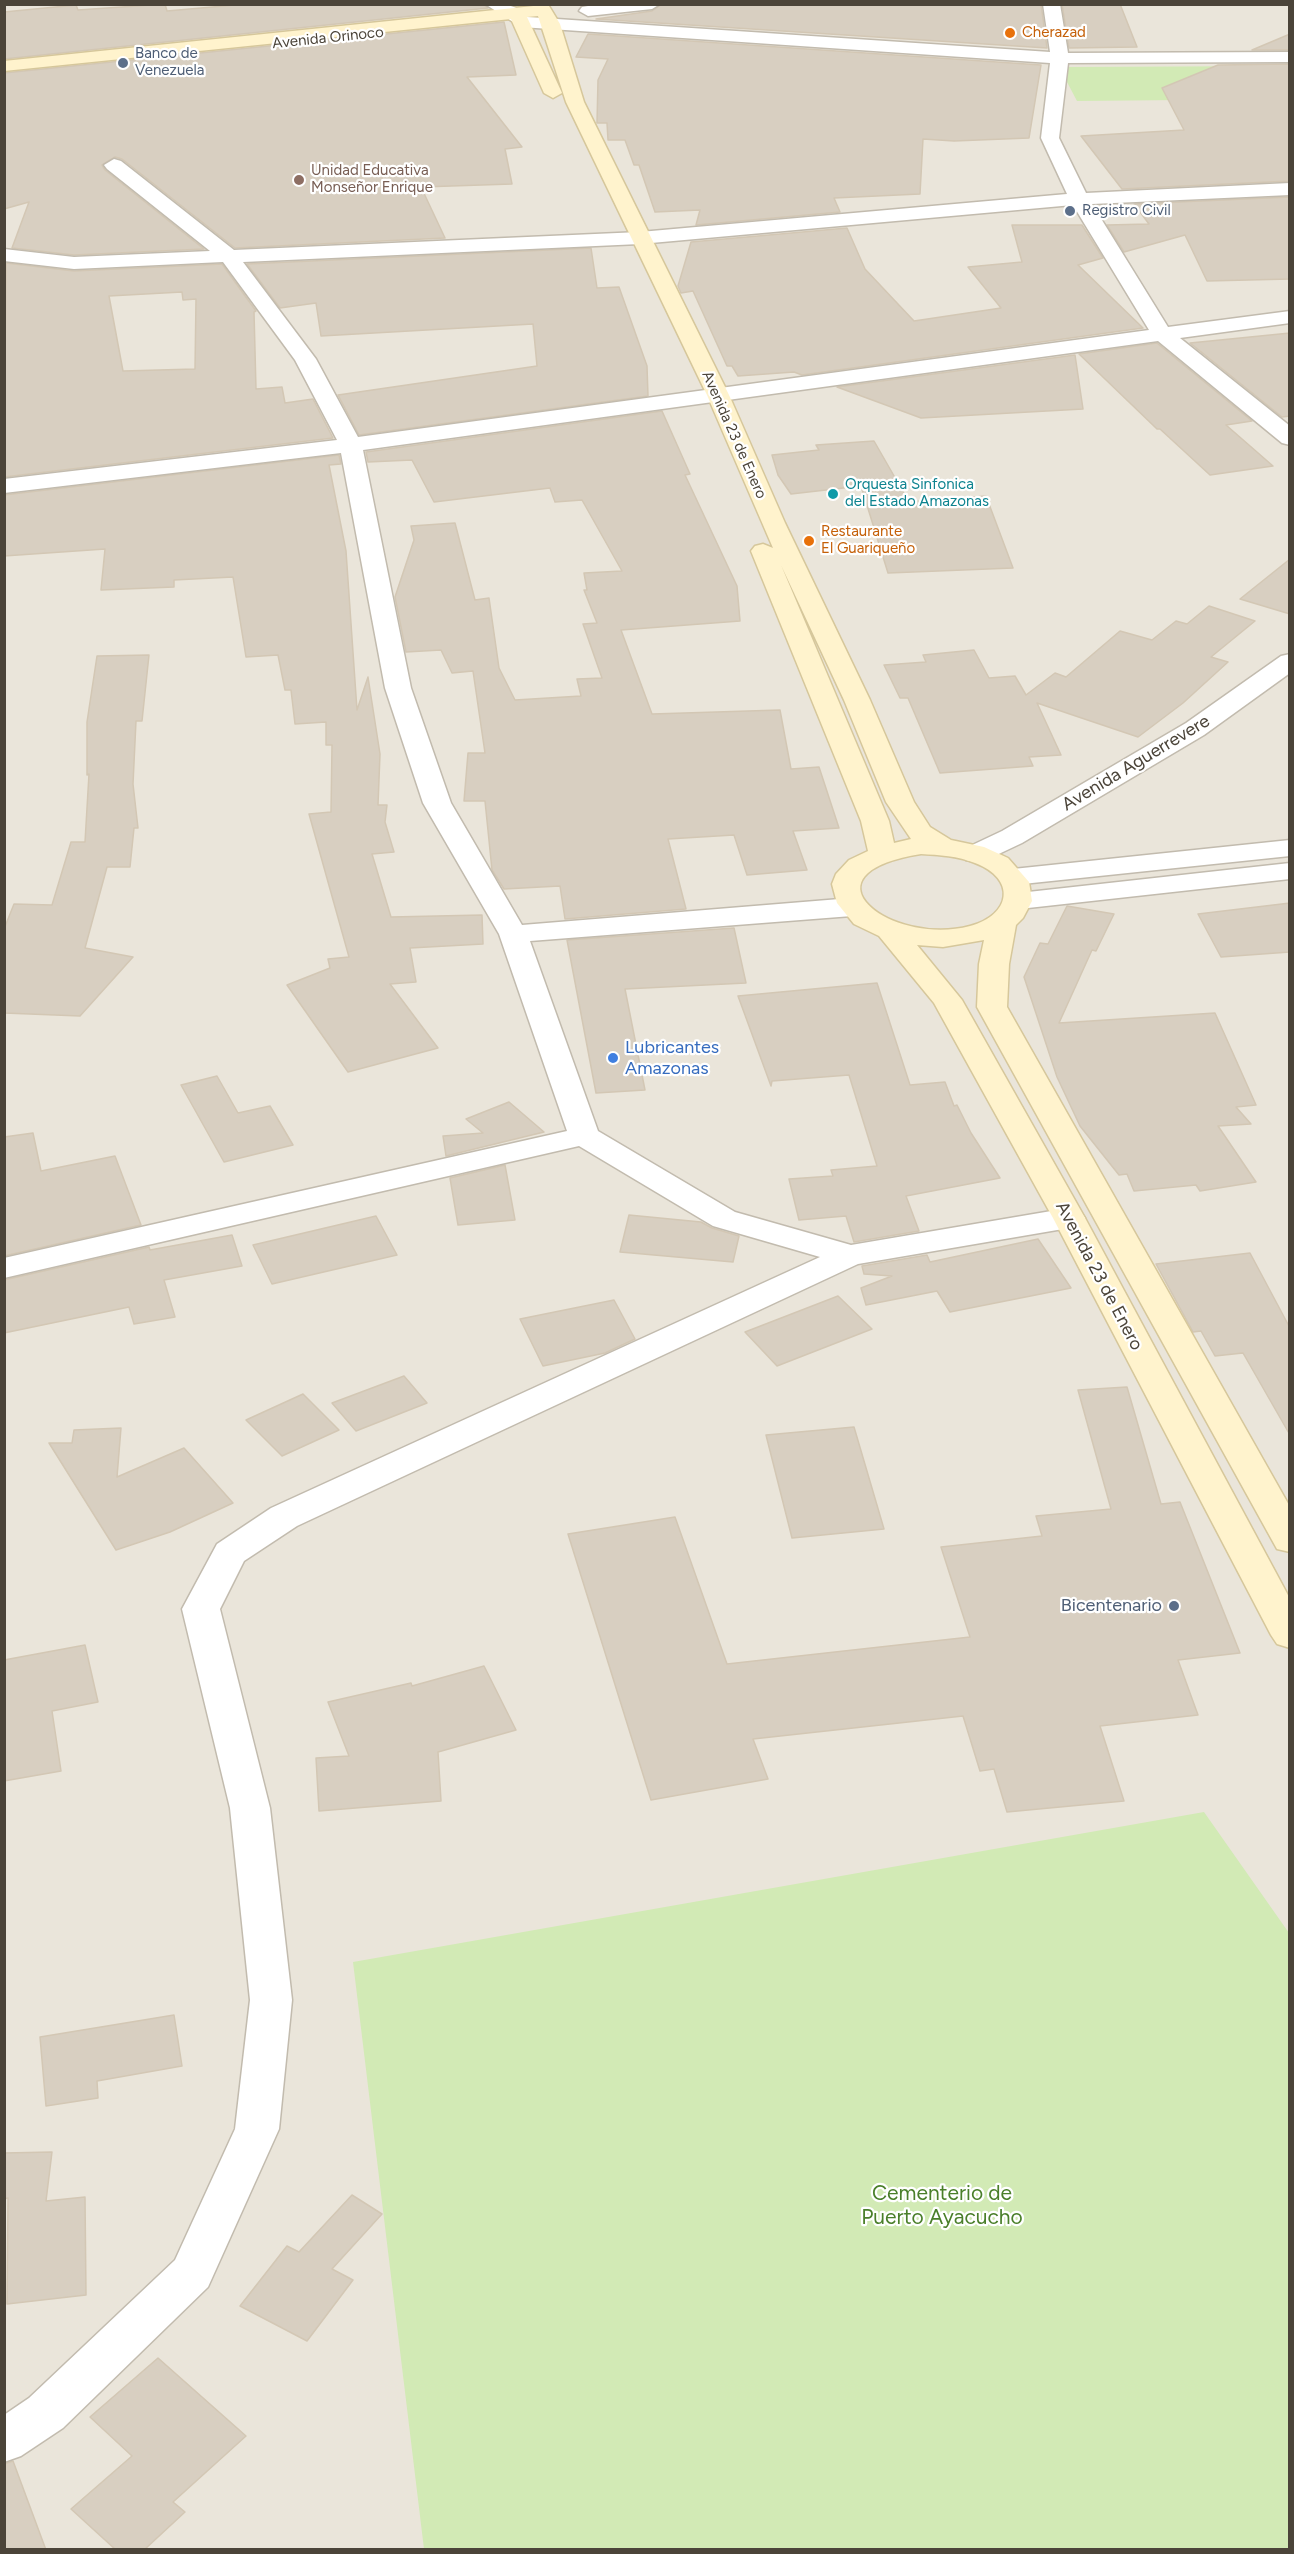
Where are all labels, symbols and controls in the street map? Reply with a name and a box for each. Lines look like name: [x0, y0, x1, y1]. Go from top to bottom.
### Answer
street label: Avenida Orinoco: [271, 23, 385, 53]
place label: Cherazad: [1022, 24, 1086, 42]
marker: Cherazad: [1003, 26, 1017, 40]
place label: Banco de Venezuela: [135, 45, 204, 80]
marker: Banco de Venezuela: [116, 56, 130, 70]
place label: Unidad Educativa Monseñor Enrique: [311, 162, 433, 197]
marker: Unidad Educativa Monseñor Enrique: [292, 173, 306, 187]
place label: Registro Civil: [1082, 202, 1171, 220]
marker: Registro Civil: [1063, 204, 1077, 218]
street label: Avenida 23 de Enero: [698, 368, 770, 502]
place label: Orquesta Sinfonica del Estado Amazonas: [845, 476, 989, 511]
marker: Orquesta Sinfonica del Estado Amazonas: [826, 487, 840, 501]
place label: Restaurante El Guariqueño: [821, 523, 915, 558]
marker: Restaurante El Guariqueño: [802, 534, 816, 548]
street label: Avenida Aguerrevere: [1058, 710, 1214, 816]
place label: Lubricantes Amazonas: [625, 1037, 719, 1080]
marker: Lubricantes Amazonas: [606, 1051, 620, 1065]
street label: Avenida 23 de Enero: [1051, 1198, 1147, 1354]
place label: Bicentenario: [1061, 1595, 1162, 1617]
marker: Bicentenario: [1167, 1599, 1181, 1613]
park label: Cementerio de Puerto Ayacucho: [861, 2181, 1023, 2231]

